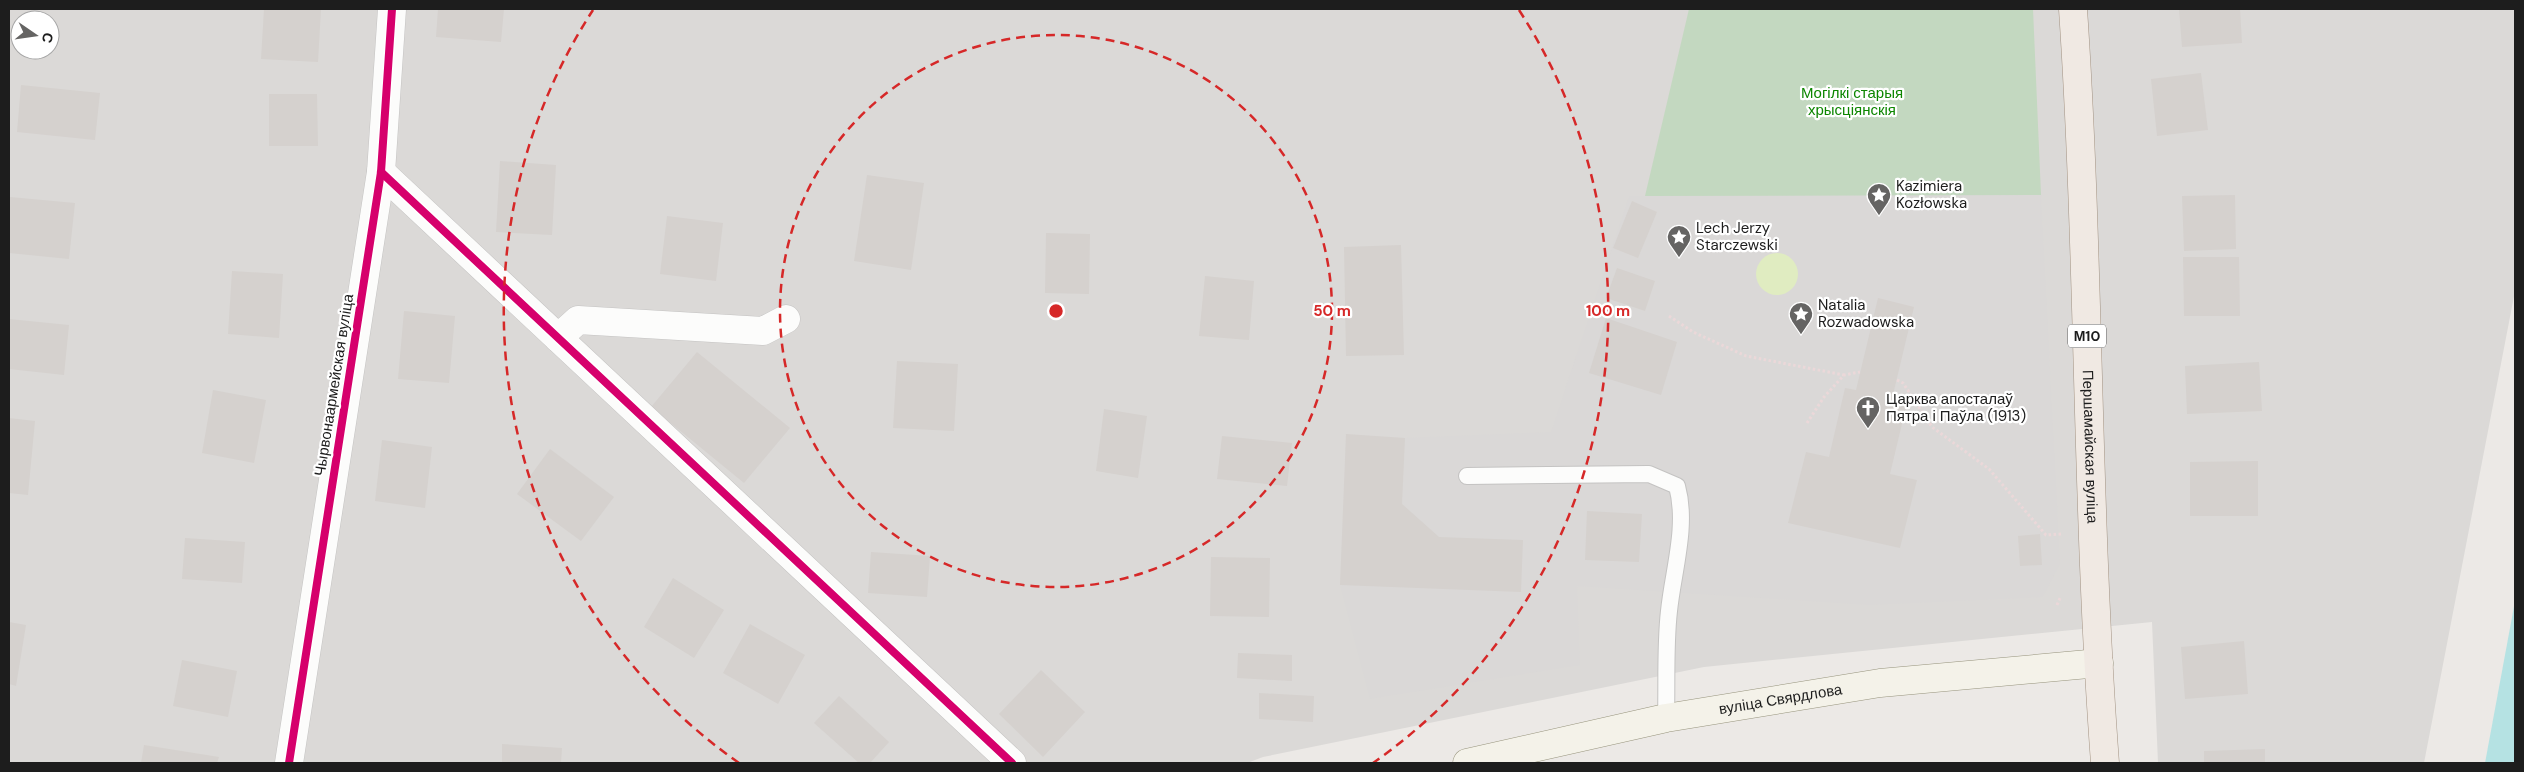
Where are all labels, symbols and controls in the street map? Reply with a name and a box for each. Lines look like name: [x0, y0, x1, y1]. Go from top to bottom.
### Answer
north arrow: [10, 10, 60, 60]
text: С: [38, 31, 58, 45]
park label: Могілкі старыя хрысціянскія: [1801, 83, 1903, 120]
place label: Kazimiera Kozłowska: [1896, 176, 1967, 213]
place icon: Kazimiera Kozłowska: [1866, 182, 1892, 216]
place label: Lech Jerzy Starczewski: [1696, 218, 1778, 255]
place icon: Lech Jerzy Starczewski: [1666, 224, 1692, 258]
street label: Чырвонаармейская вуліца: [310, 292, 358, 478]
place label: Natalia Rozwadowska: [1818, 295, 1914, 332]
text: 50 m: [1313, 301, 1351, 321]
text: 100 m: [1586, 301, 1630, 321]
place icon: Natalia Rozwadowska: [1788, 301, 1814, 335]
centre of rings: [1047, 302, 1065, 320]
road number: М10: [2068, 324, 2106, 348]
street label: Першамайская вуліца: [2078, 370, 2102, 524]
place label: Царква апосталаў Пятра і Паўла (1913): [1886, 389, 2026, 426]
church icon: Царква апосталаў Пятра і Паўла (1913): [1855, 395, 1881, 429]
street label: вуліца Свярдлова: [1717, 679, 1844, 719]

